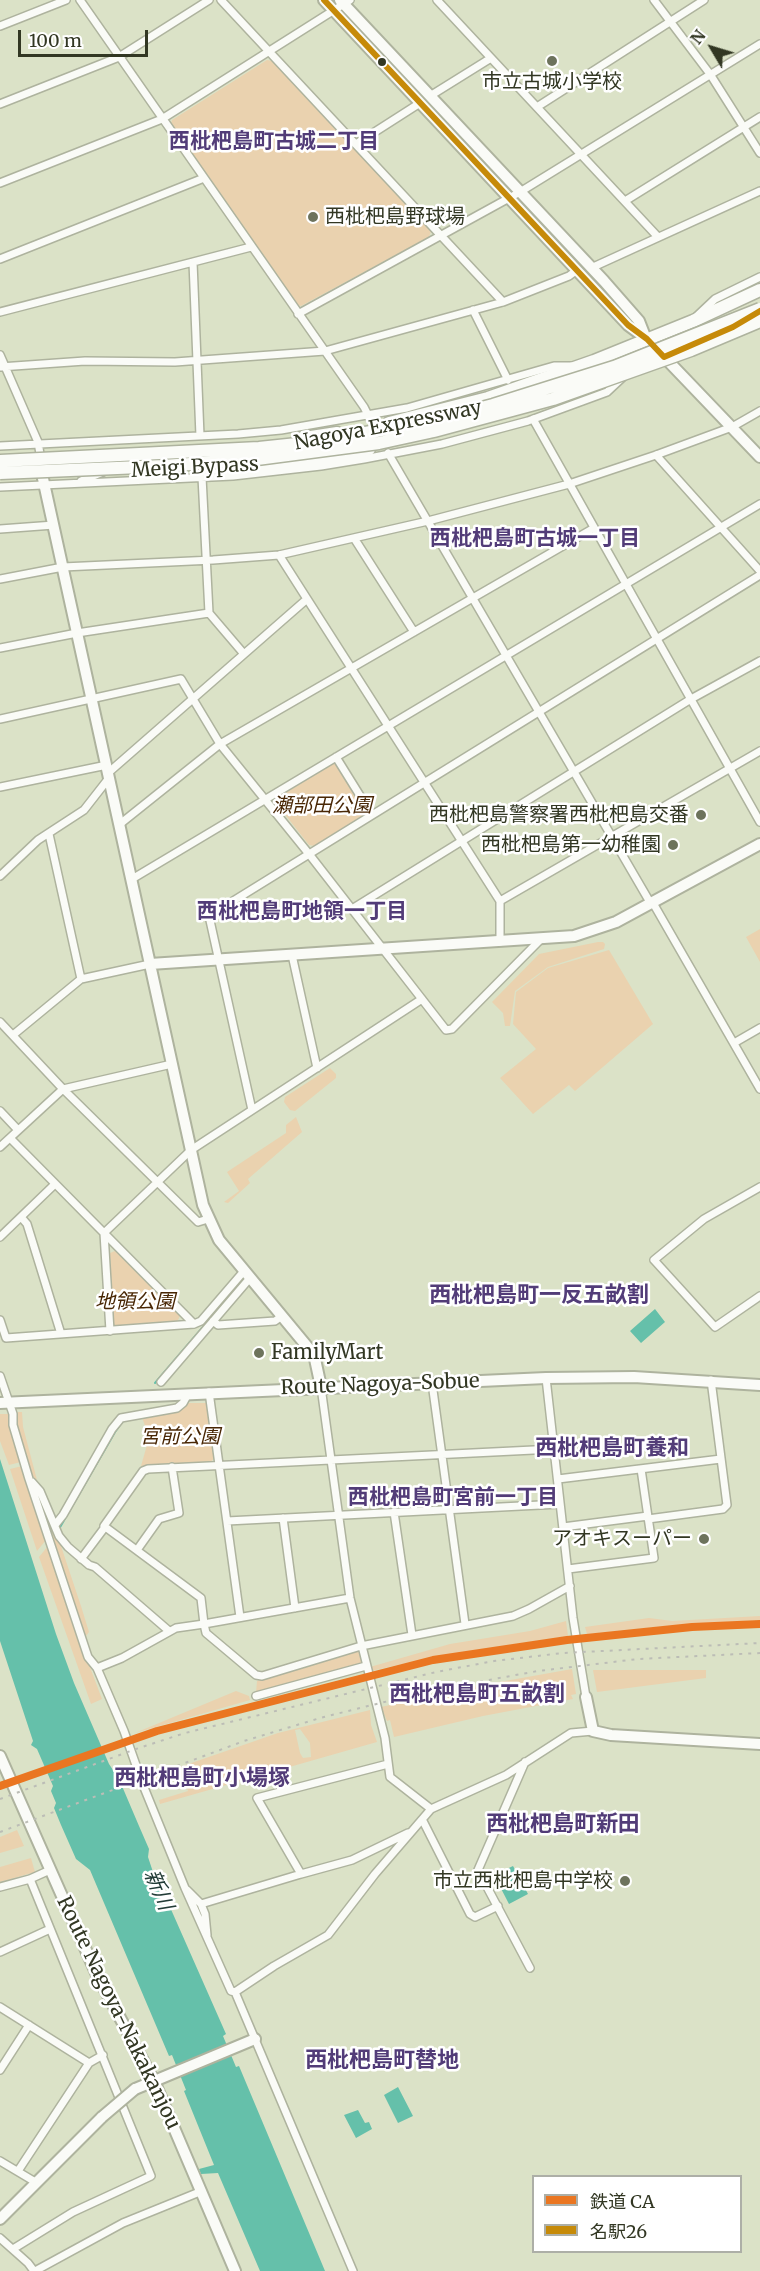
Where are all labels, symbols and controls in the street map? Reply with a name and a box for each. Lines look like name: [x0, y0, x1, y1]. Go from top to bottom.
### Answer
scale bar: [21, 18, 152, 56]
north arrow: [682, 18, 742, 78]
text: N: [686, 26, 710, 48]
text: 100 m: [29, 29, 82, 52]
marker: 市立古城小学校: [545, 54, 559, 68]
unlabelled marker: [376, 56, 388, 68]
place label: 市立古城小学校: [482, 70, 622, 94]
district label: 西枇杷島町古城二丁目: [169, 129, 379, 155]
place label: 西枇杷島野球場: [325, 205, 465, 229]
marker: 西枇杷島野球場: [306, 210, 320, 224]
street label: Nagoya Expressway: [292, 396, 484, 456]
street label: Meigi Bypass: [131, 453, 259, 483]
district label: 西枇杷島町古城一丁目: [430, 526, 640, 552]
park label: 瀬部田公園: [272, 794, 372, 818]
place label: 西枇杷島警察署西枇杷島交番: [429, 803, 689, 827]
marker: 西枇杷島警察署西枇杷島交番: [694, 808, 708, 822]
place label: 西枇杷島第一幼稚園: [481, 833, 661, 857]
marker: 西枇杷島第一幼稚園: [666, 838, 680, 852]
district label: 西枇杷島町地領一丁目: [197, 899, 407, 925]
district label: 西枇杷島町一反五畝割: [429, 1283, 649, 1309]
park label: 地領公園: [95, 1290, 175, 1314]
place label: FamilyMart: [271, 1341, 383, 1365]
marker: FamilyMart: [252, 1346, 266, 1360]
street label: Route Nagoya-Sobue: [280, 1370, 480, 1400]
park label: 宮前公園: [140, 1425, 220, 1449]
district label: 西枇杷島町養和: [535, 1436, 689, 1462]
district label: 西枇杷島町宮前一丁目: [348, 1485, 558, 1511]
place label: アオキスーパー: [552, 1527, 692, 1551]
marker: アオキスーパー: [697, 1532, 711, 1546]
district label: 西枇杷島町五畝割: [389, 1682, 565, 1708]
district label: 西枇杷島町小場塚: [114, 1766, 290, 1792]
district label: 西枇杷島町新田: [486, 1812, 640, 1838]
water label: 新川: [138, 1866, 178, 1914]
place label: 市立西枇杷島中学校: [433, 1869, 613, 1893]
marker: 市立西枇杷島中学校: [618, 1874, 632, 1888]
street label: Route Nagoya-Nakakanjou: [51, 1892, 185, 2134]
district label: 西枇杷島町替地: [305, 2048, 459, 2074]
legend: [532, 2175, 742, 2253]
text: 鉄道 CA: [590, 2190, 655, 2213]
text: 名駅26: [590, 2220, 647, 2243]

